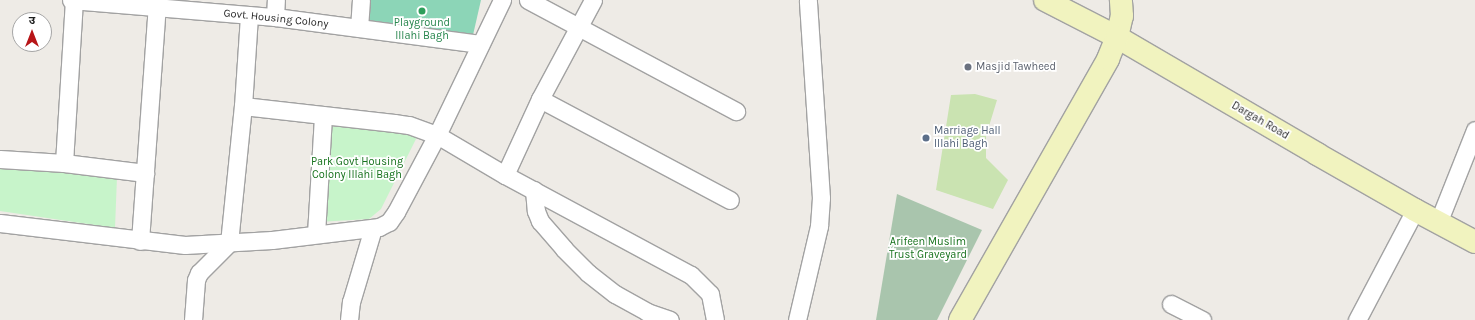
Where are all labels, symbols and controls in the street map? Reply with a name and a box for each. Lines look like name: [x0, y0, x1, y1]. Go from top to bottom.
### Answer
marker: Playground Illahi Bagh: [417, 6, 427, 16]
street label: Govt. Housing Colony: [223, 7, 329, 31]
north arrow: [12, 12, 52, 52]
text: उ: [29, 14, 35, 27]
place label: Playground Illahi Bagh: [394, 17, 450, 43]
place label: Masjid Tawheed: [976, 60, 1056, 74]
marker: Masjid Tawheed: [963, 62, 973, 72]
street label: Dargah Road: [1229, 99, 1291, 143]
place label: Marriage Hall Illahi Bagh: [934, 125, 1001, 151]
marker: Marriage Hall Illahi Bagh: [921, 133, 931, 143]
park label: Park Govt Housing Colony Illahi Bagh: [311, 156, 403, 182]
park label: Arifeen Muslim Trust Graveyard: [889, 236, 967, 262]

